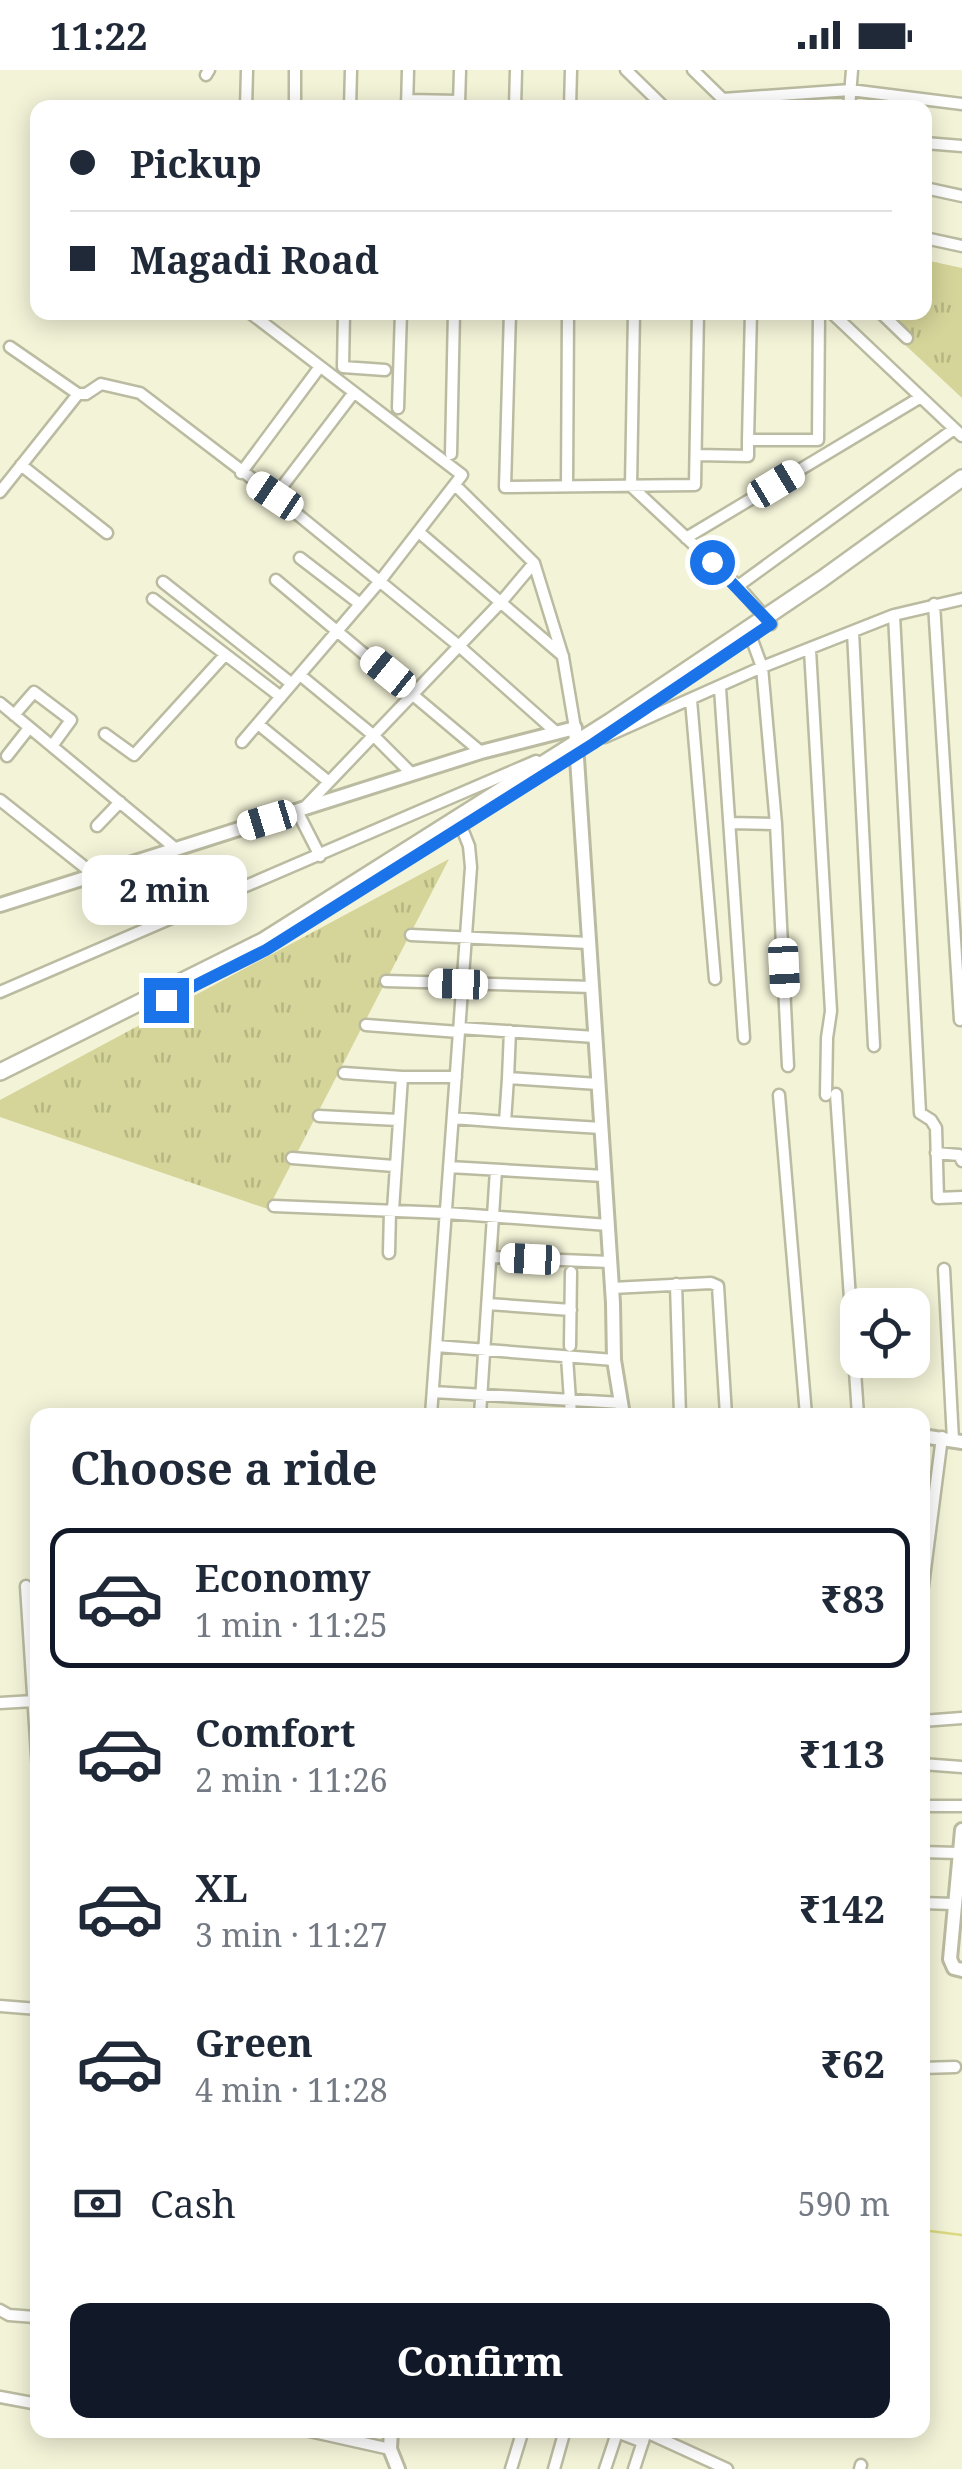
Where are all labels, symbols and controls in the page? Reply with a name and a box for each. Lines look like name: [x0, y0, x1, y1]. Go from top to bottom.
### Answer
text: 11:22: [50, 9, 147, 61]
text: Pickup: [130, 137, 262, 189]
text: Magadi Road: [130, 233, 379, 285]
car: [743, 456, 809, 512]
car: [242, 467, 308, 525]
route start: [690, 540, 735, 585]
car: [355, 641, 421, 703]
car: [234, 797, 300, 843]
callout: 2 min: [84, 855, 248, 925]
text: 2 min: [119, 868, 210, 911]
car: [767, 937, 801, 999]
car: [427, 968, 489, 1000]
route end: [144, 978, 189, 1023]
car: [499, 1242, 561, 1276]
map controls: [840, 1288, 930, 1378]
button: locate: [840, 1288, 930, 1378]
text: Choose a ride: [70, 1437, 378, 1498]
text: Economy: [195, 1551, 371, 1603]
icon: car: [75, 1553, 165, 1643]
text: ₹83: [821, 1572, 885, 1624]
text: 1 min · 11:25: [195, 1603, 388, 1646]
text: Comfort: [195, 1706, 355, 1758]
icon: car: [75, 1708, 165, 1798]
text: ₹113: [799, 1727, 885, 1779]
text: 2 min · 11:26: [195, 1758, 388, 1801]
text: XL: [195, 1861, 248, 1913]
icon: car: [75, 1863, 165, 1953]
text: ₹142: [799, 1882, 885, 1934]
text: 3 min · 11:27: [195, 1913, 388, 1956]
text: Green: [195, 2016, 313, 2068]
icon: car: [75, 2018, 165, 2108]
text: ₹62: [821, 2037, 885, 2089]
text: 4 min · 11:28: [195, 2068, 388, 2111]
icon: cash: [70, 2176, 125, 2231]
text: Cash: [150, 2177, 236, 2229]
text: 590 m: [798, 2182, 890, 2225]
button: Confirm: [70, 2303, 890, 2418]

